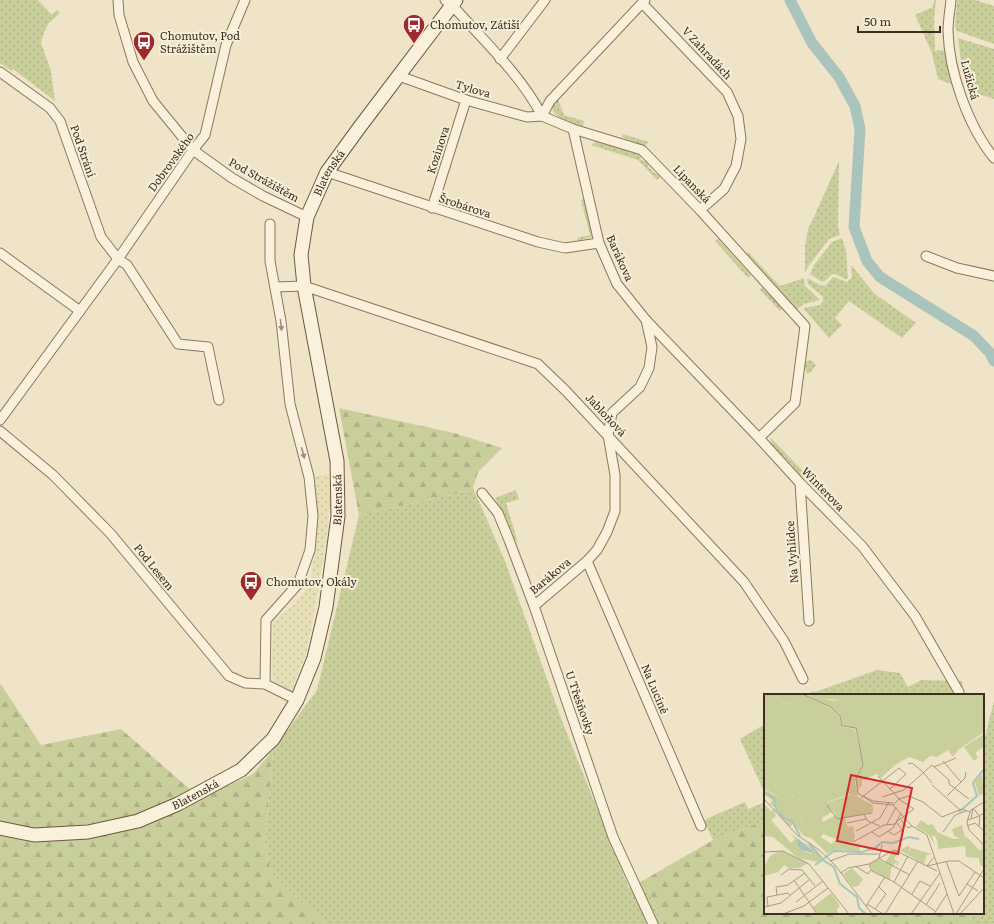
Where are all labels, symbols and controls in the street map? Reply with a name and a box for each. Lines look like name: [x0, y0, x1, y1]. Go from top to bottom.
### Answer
scale bar: [858, 8, 940, 34]
bus stop icon: Chomutov, Zátiší: [401, 12, 427, 45]
text: 50 m: [864, 12, 891, 30]
place label: Chomutov, Zátiší: [430, 16, 520, 32]
street label: V Zahradách: [679, 22, 736, 82]
place label: Chomutov, Pod Strážištěm: [160, 27, 240, 56]
bus stop icon: Chomutov, Pod Strážištěm: [131, 29, 157, 62]
street label: Lužická: [958, 58, 984, 102]
street label: Tylova: [454, 75, 493, 101]
street label: Pod Strání: [67, 122, 101, 179]
street label: Kozinova: [422, 124, 452, 176]
street label: Dobrovského: [143, 129, 197, 194]
street label: Blatenská: [308, 146, 348, 198]
street label: Pod Strážištěm: [226, 153, 303, 205]
street label: Lipanská: [670, 160, 715, 206]
street label: Šrobárova: [437, 189, 493, 221]
street label: Barákova: [604, 232, 638, 283]
one-way arrow: [278, 319, 284, 331]
street label: Jabloňová: [583, 389, 631, 439]
one-way arrow: [300, 447, 306, 459]
street label: Winterova: [798, 463, 849, 514]
street label: Blatenská: [328, 474, 345, 526]
street label: Na Vyhlídce: [781, 520, 801, 584]
street label: Pod Lesem: [131, 540, 179, 593]
street label: Barákova: [525, 553, 573, 597]
bus stop icon: Chomutov, Okály: [238, 569, 264, 602]
place label: Chomutov, Okály: [266, 573, 357, 589]
street label: Na Lucině: [638, 661, 674, 716]
street label: U Třešňovky: [562, 668, 600, 738]
inset map: [764, 694, 984, 914]
street label: Blatenská: [169, 775, 221, 813]

